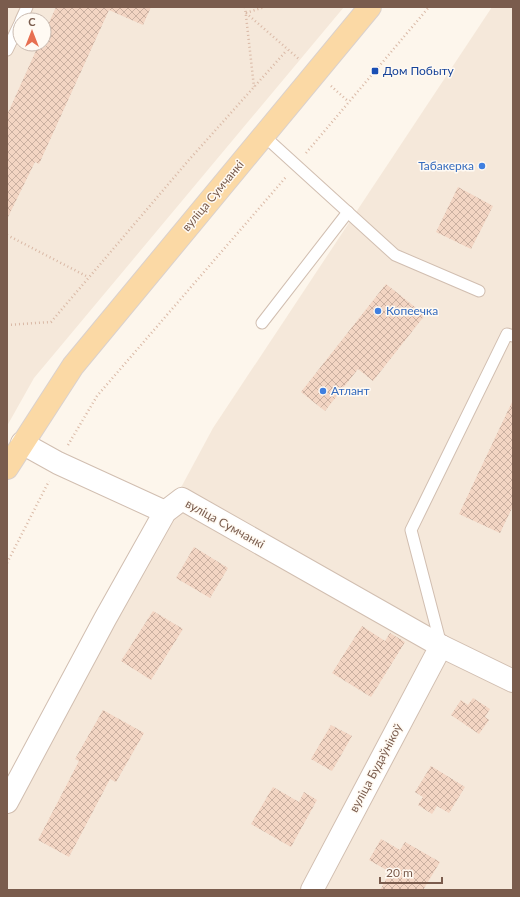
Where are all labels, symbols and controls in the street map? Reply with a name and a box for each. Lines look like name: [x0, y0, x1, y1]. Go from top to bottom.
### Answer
north arrow: [12, 12, 52, 52]
text: С: [28, 15, 36, 28]
place label: Дом Побыту: [383, 63, 455, 78]
marker: Дом Побыту: [370, 66, 380, 76]
street label: вуліца Сумчанкі: [179, 157, 247, 234]
place label: Табакерка: [418, 158, 474, 173]
marker: Табакерка: [477, 161, 487, 171]
place label: Копеечка: [386, 303, 438, 318]
marker: Копеечка: [373, 306, 383, 316]
place label: Атлант: [331, 383, 370, 398]
marker: Атлант: [318, 386, 328, 396]
street label: вуліца Сумчанкі: [183, 496, 267, 552]
street label: вуліца Будаўнікоў: [346, 720, 406, 815]
scale bar: [380, 859, 442, 885]
text: 20 m: [386, 865, 413, 880]

